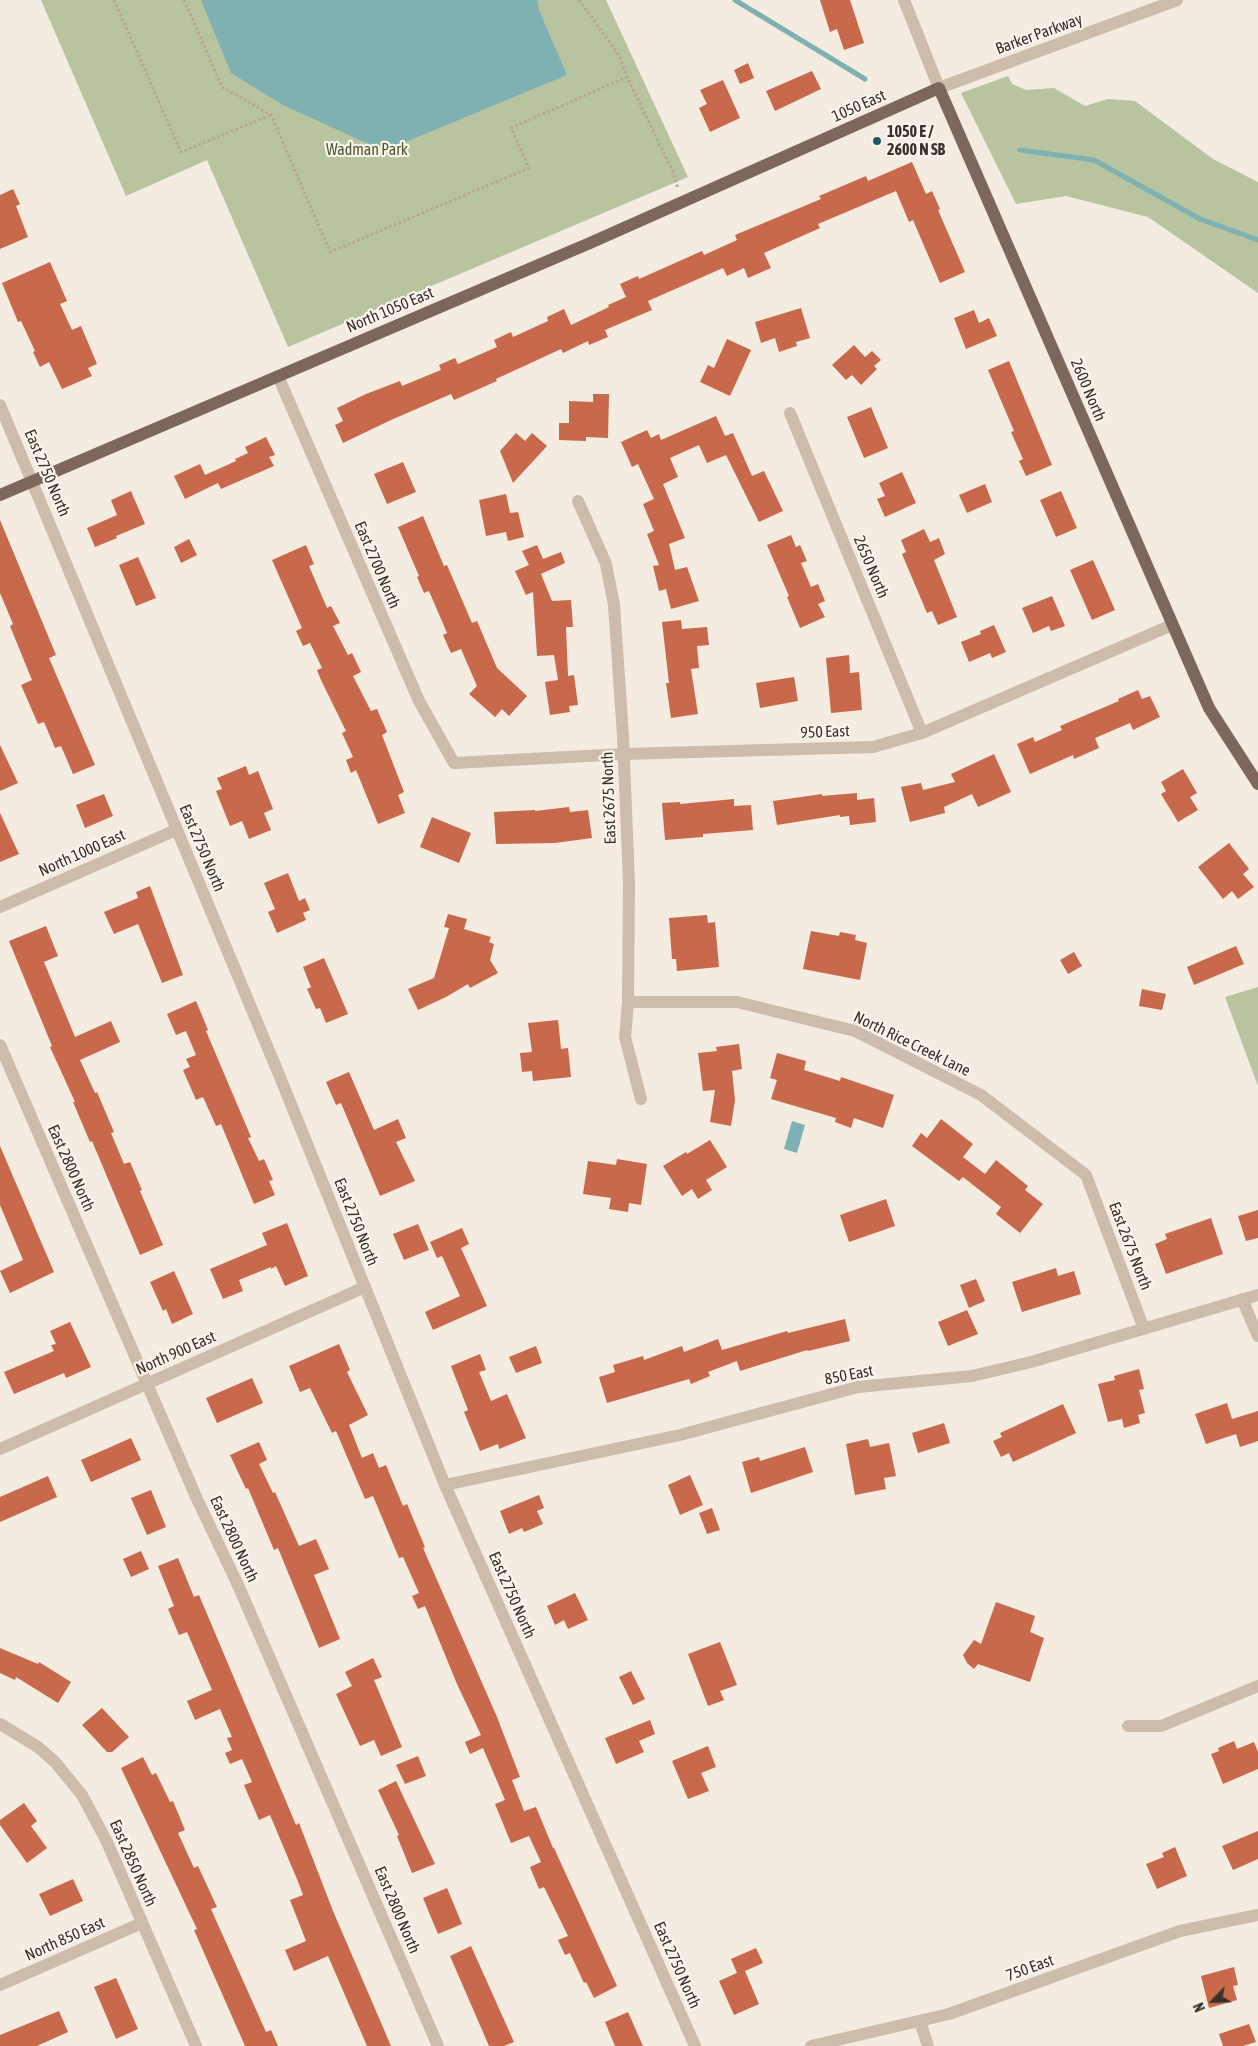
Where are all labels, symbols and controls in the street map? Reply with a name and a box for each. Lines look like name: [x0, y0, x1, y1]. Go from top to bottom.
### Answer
street label: Barker Parkway: [993, 9, 1085, 59]
street label: 1050 East: [829, 86, 889, 126]
place label: 1050 E / 2600 N SB: [887, 122, 945, 160]
marker: 1050 E / 2600 N SB: [871, 135, 883, 147]
park label: Wadman Park: [326, 140, 408, 160]
street label: North 1050 East: [344, 283, 436, 337]
street label: 2600 North: [1066, 356, 1110, 424]
street label: East 2750 North: [20, 427, 74, 519]
street label: East 2700 North: [350, 519, 404, 611]
street label: 2650 North: [849, 533, 893, 601]
street label: 950 East: [800, 722, 850, 742]
street label: East 2675 North: [598, 751, 620, 845]
street label: East 2750 North: [175, 802, 229, 894]
street label: North 1000 East: [36, 825, 128, 881]
street label: North Rice Creek Lane: [851, 1007, 973, 1081]
street label: East 2800 North: [43, 1122, 99, 1214]
street label: East 2750 North: [330, 1175, 382, 1269]
street label: East 2675 North: [1104, 1199, 1156, 1293]
street label: North 900 East: [133, 1327, 219, 1379]
street label: 850 East: [823, 1361, 875, 1389]
street label: East 2800 North: [206, 1493, 262, 1585]
street label: East 2750 North: [484, 1549, 540, 1641]
street label: East 2850 North: [105, 1817, 161, 1909]
street label: East 2800 North: [370, 1864, 424, 1956]
street label: North 850 East: [22, 1913, 108, 1965]
street label: East 2750 North: [649, 1919, 705, 2011]
street label: 750 East: [1004, 1951, 1056, 1985]
north arrow: [1188, 1976, 1238, 2026]
text: N: [1190, 2000, 1208, 2014]

